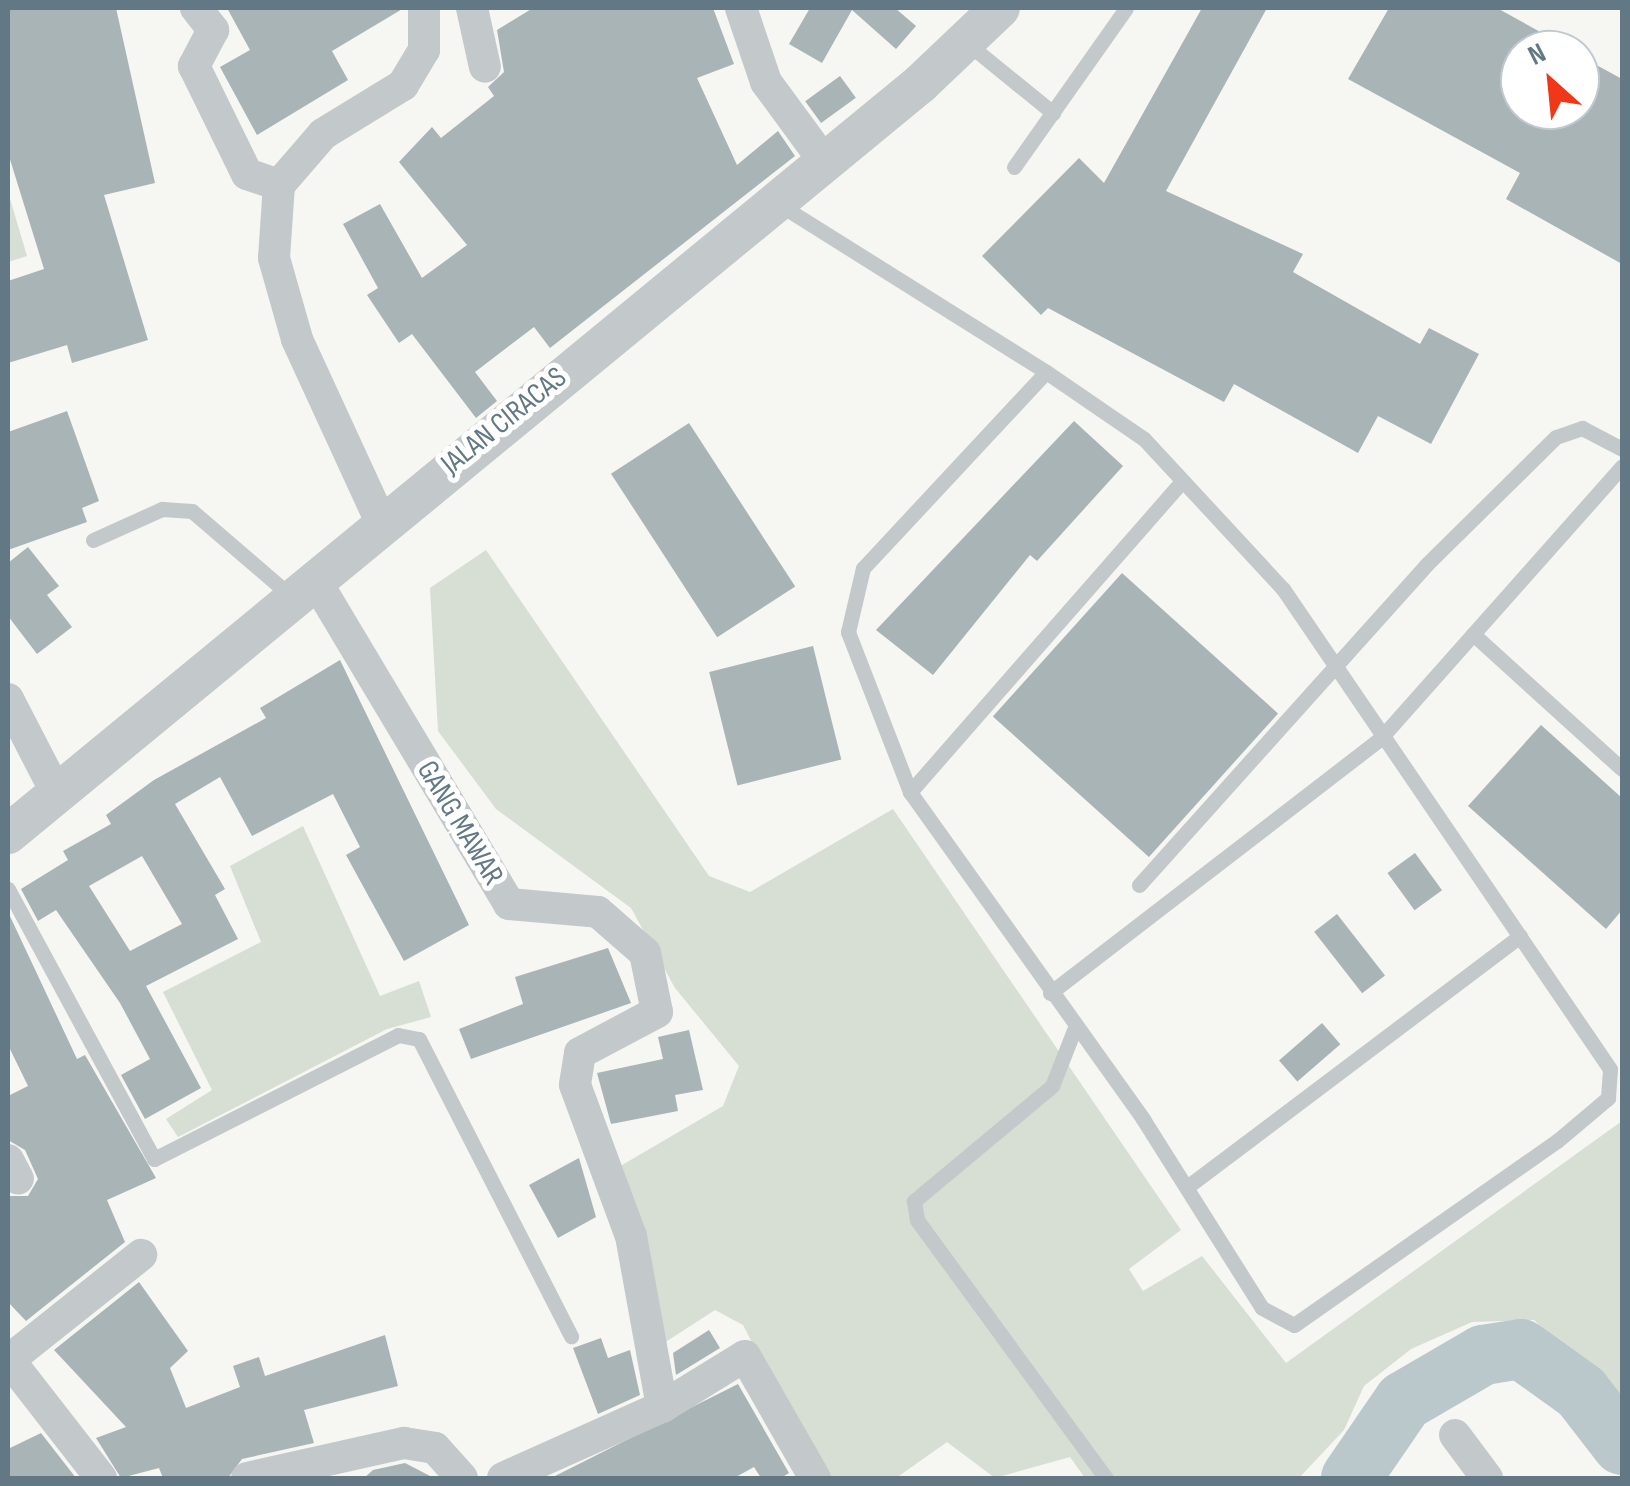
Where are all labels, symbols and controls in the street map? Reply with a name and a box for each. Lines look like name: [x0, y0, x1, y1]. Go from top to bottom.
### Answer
north arrow: [1500, 30, 1600, 130]
text: N: [1523, 37, 1551, 73]
street label: JALAN CIRACAS: [434, 360, 574, 482]
street label: GANG MAWAR: [409, 754, 511, 892]

